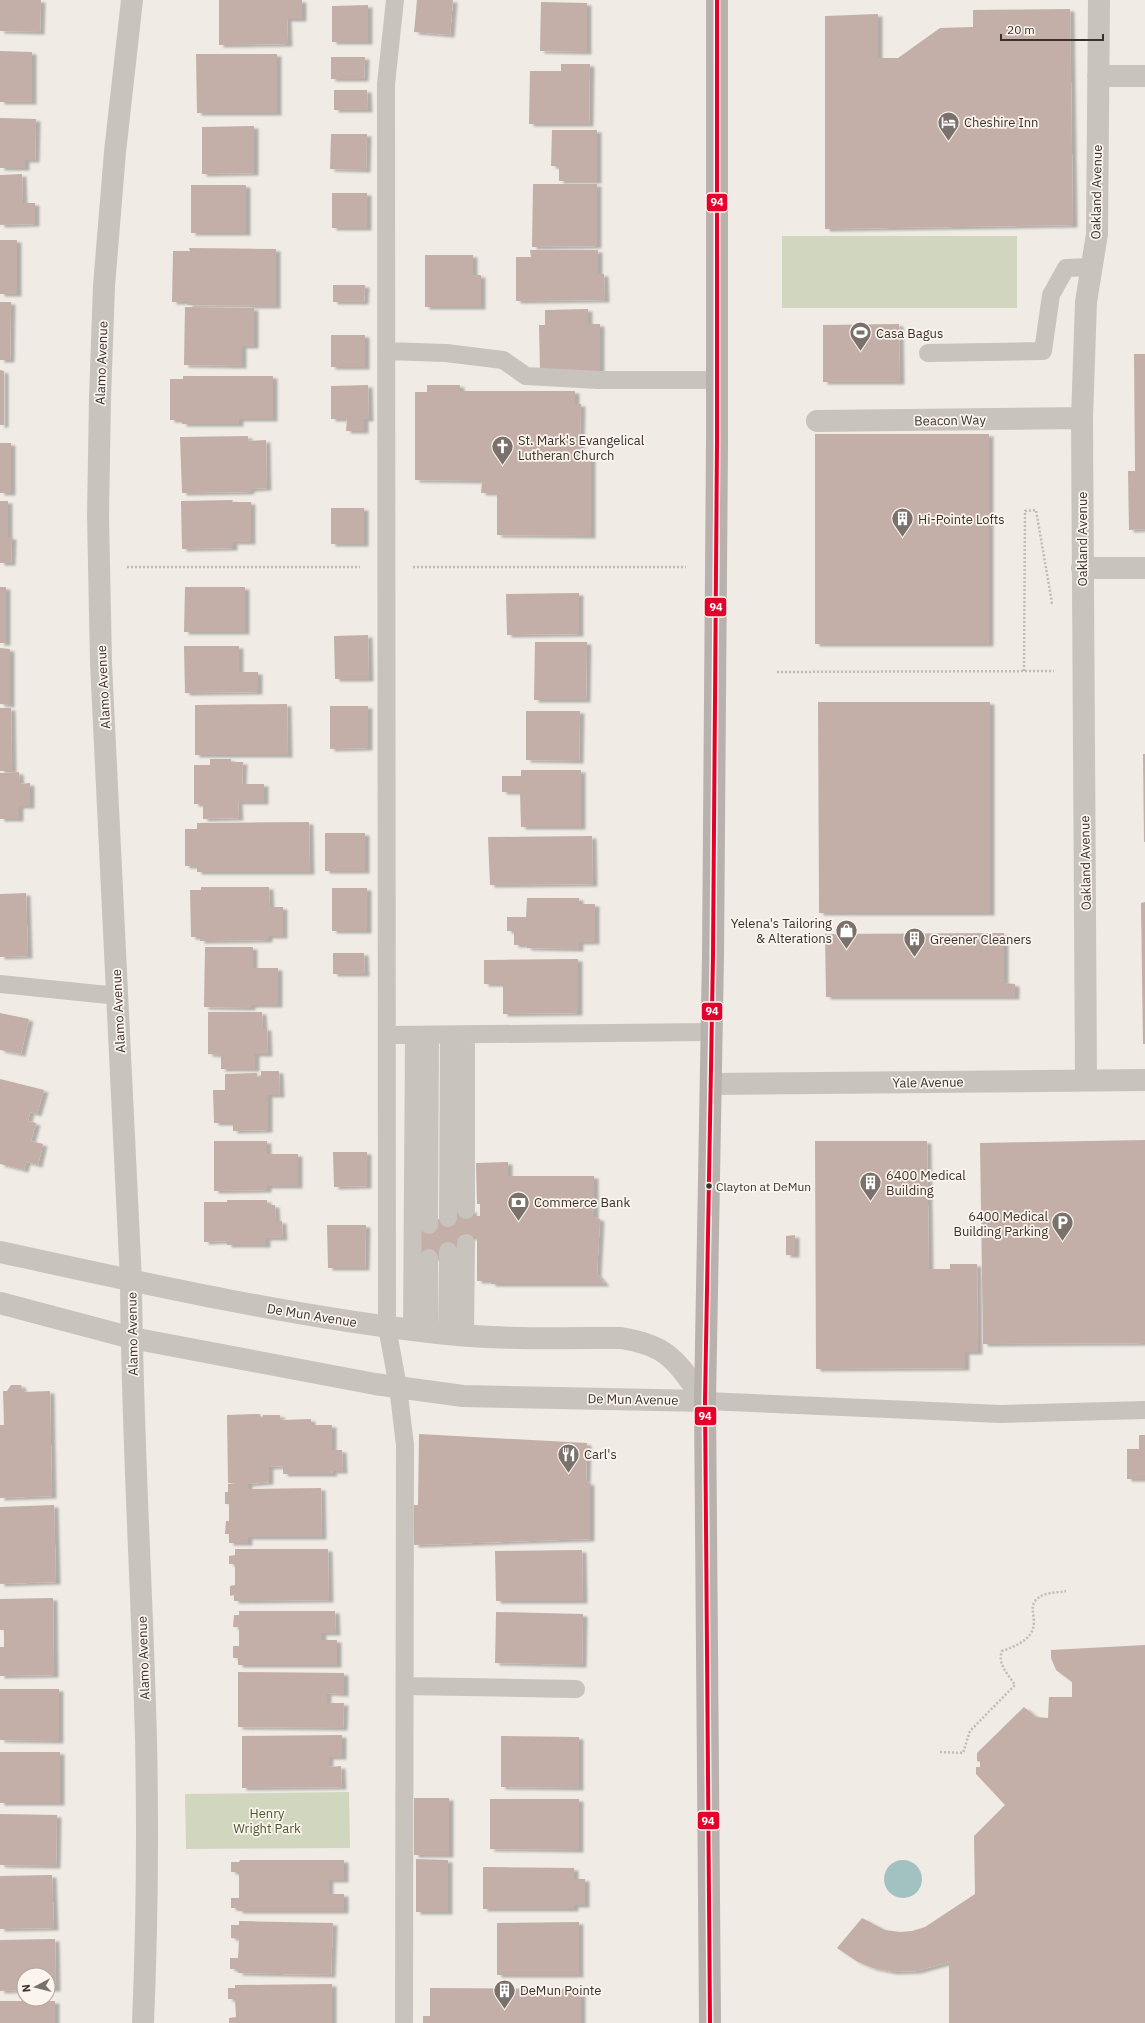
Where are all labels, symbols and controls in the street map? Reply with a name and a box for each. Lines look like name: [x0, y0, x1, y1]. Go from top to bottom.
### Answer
scale bar: [1001, 16, 1103, 42]
text: 20 m: [1007, 22, 1035, 37]
hotel icon: Cheshire Inn: [935, 109, 961, 142]
place label: Cheshire Inn: [964, 114, 1038, 131]
street label: Oakland Avenue: [1087, 144, 1106, 240]
line badge: 94: [706, 193, 728, 212]
text: 94: [710, 195, 724, 209]
sports icon: Casa Bagus: [848, 320, 874, 353]
street label: Alamo Avenue: [92, 321, 111, 405]
place label: Casa Bagus: [876, 325, 943, 342]
street label: Beacon Way: [914, 411, 986, 430]
place label: St. Mark's Evangelical Lutheran Church: [518, 432, 645, 464]
church icon: St. Mark's Evangelical Lutheran Church: [490, 434, 516, 467]
street label: Oakland Avenue: [1074, 492, 1091, 586]
building icon: Hi-Pointe Lofts: [889, 506, 915, 539]
place label: Hi-Pointe Lofts: [918, 511, 1005, 528]
line badge: 94: [704, 597, 727, 617]
text: 94: [709, 600, 723, 614]
street label: Alamo Avenue: [93, 645, 114, 729]
street label: Oakland Avenue: [1076, 815, 1095, 911]
place label: Yelena's Tailoring & Alterations: [731, 915, 832, 947]
shop icon: Yelena's Tailoring & Alterations: [834, 917, 860, 950]
building icon: Greener Cleaners: [902, 926, 928, 959]
place label: Greener Cleaners: [930, 931, 1032, 948]
street label: Alamo Avenue: [108, 969, 129, 1053]
line badge: 94: [701, 1002, 723, 1021]
text: 94: [705, 1004, 719, 1018]
street label: Yale Avenue: [892, 1073, 964, 1092]
place label: 6400 Medical Building: [886, 1167, 966, 1199]
building icon: 6400 Medical Building: [858, 1169, 884, 1202]
place label: Clayton at DeMun: [716, 1179, 811, 1194]
marker: Clayton at DeMun: [704, 1181, 714, 1191]
bank icon: Commerce Bank: [505, 1189, 531, 1222]
place label: Commerce Bank: [534, 1194, 630, 1211]
place label: 6400 Medical Building Parking: [953, 1208, 1048, 1240]
parking icon: 6400 Medical Building Parking: [1050, 1210, 1076, 1243]
street label: Alamo Avenue: [123, 1292, 142, 1376]
street label: De Mun Avenue: [266, 1300, 358, 1331]
street label: De Mun Avenue: [587, 1390, 678, 1409]
line badge: 94: [694, 1406, 717, 1426]
text: 94: [698, 1409, 712, 1423]
restaurant icon: Carl's: [555, 1441, 581, 1474]
place label: Carl's: [584, 1446, 617, 1463]
street label: Alamo Avenue: [134, 1616, 153, 1700]
park label: Henry Wright Park: [233, 1805, 301, 1837]
line badge: 94: [697, 1811, 720, 1830]
text: 94: [701, 1814, 715, 1828]
north arrow: [16, 1967, 56, 2007]
building icon: DeMun Pointe: [492, 1977, 518, 2010]
place label: DeMun Pointe: [520, 1982, 601, 1999]
text: N: [19, 1983, 34, 1993]

